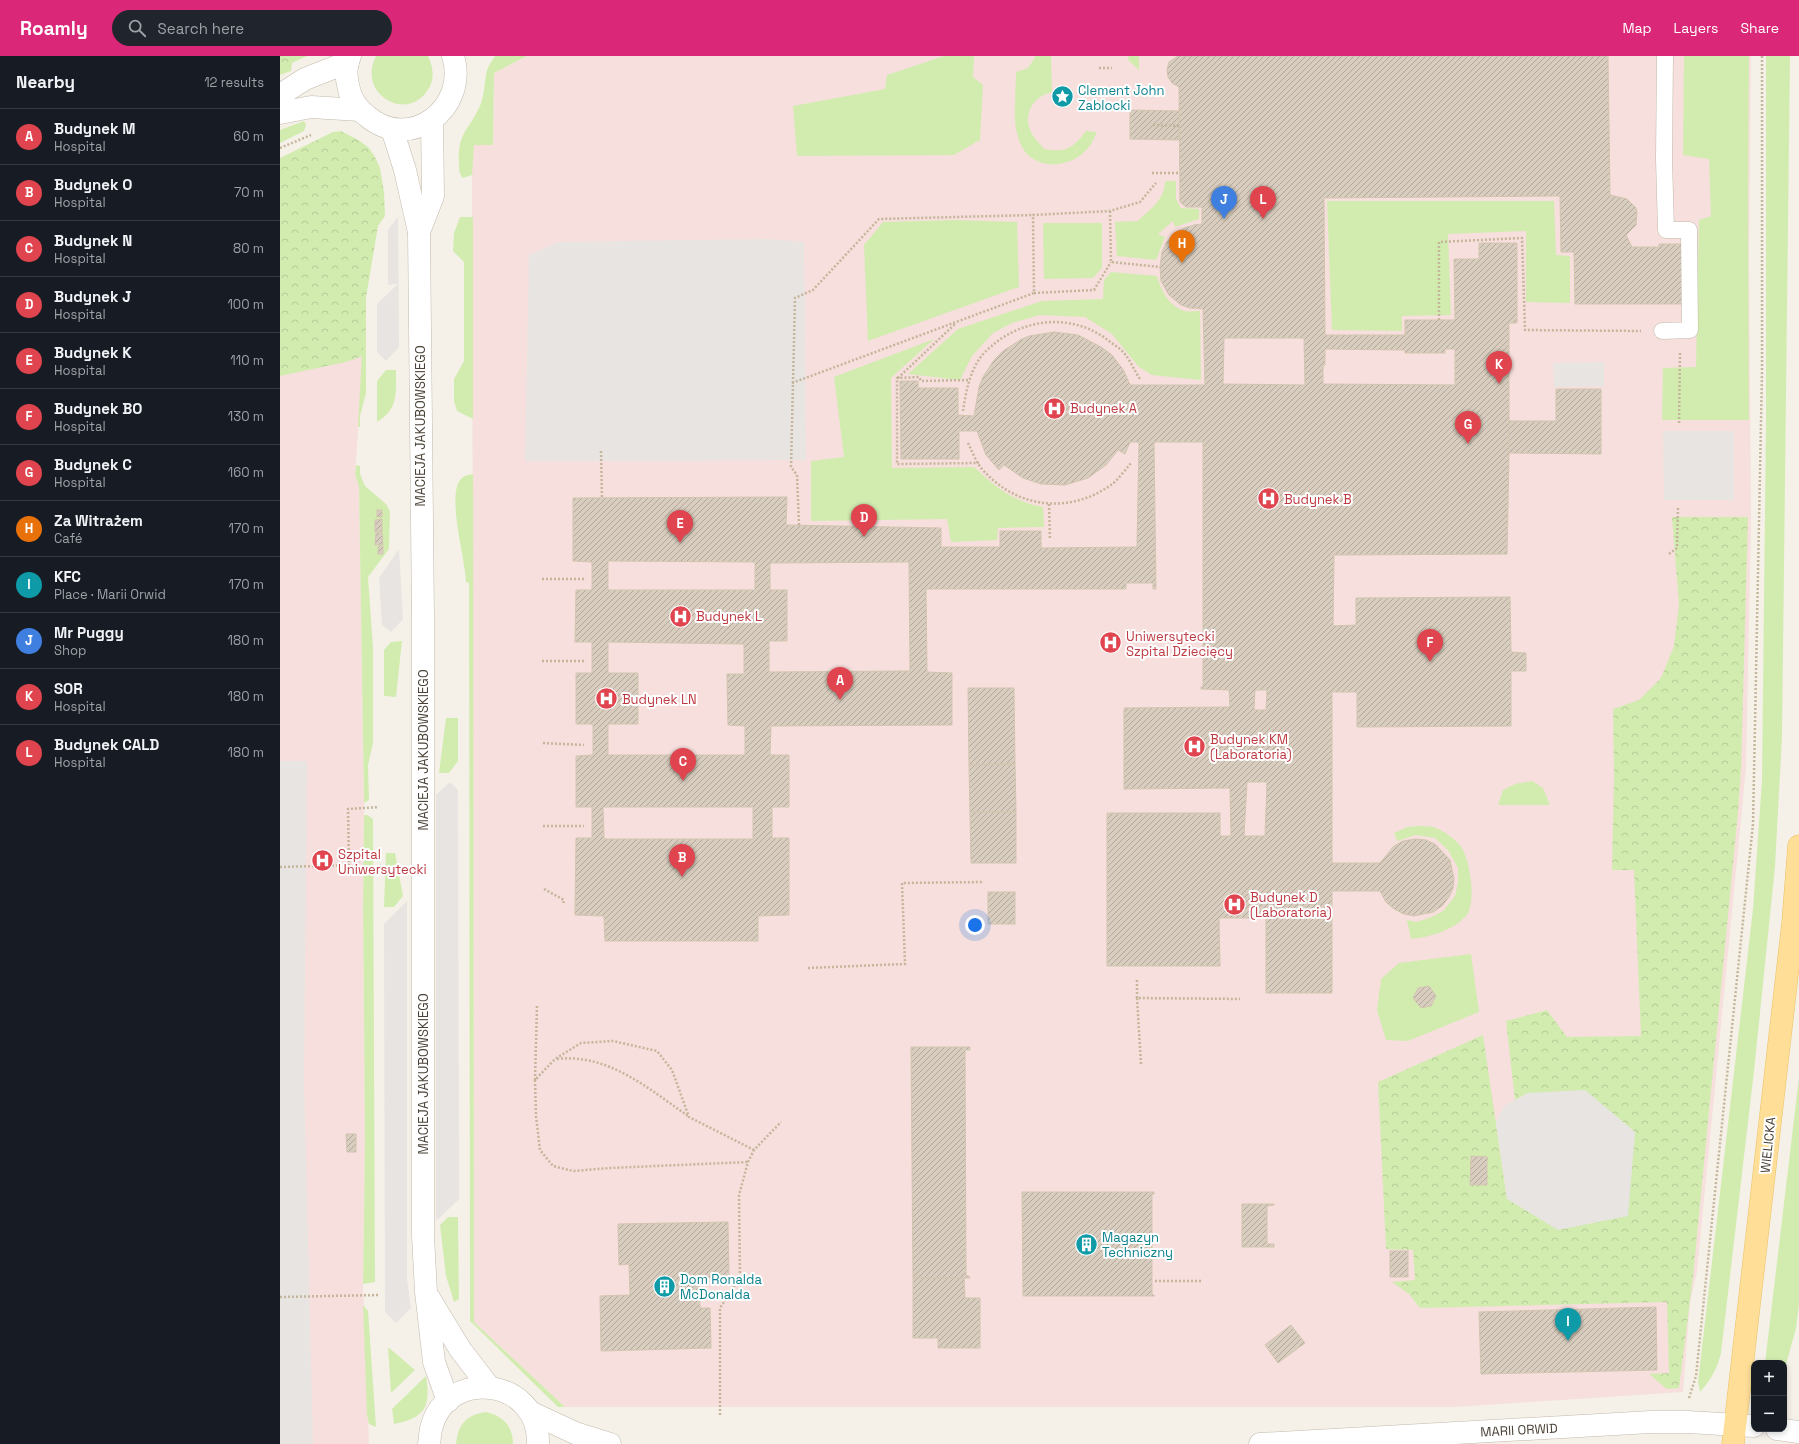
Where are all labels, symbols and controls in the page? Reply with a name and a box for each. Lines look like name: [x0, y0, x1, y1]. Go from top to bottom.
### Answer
search box: [112, 10, 392, 46]
text: Roamly: [20, 16, 88, 41]
icon: search: [126, 17, 148, 39]
text: Search here: [158, 19, 244, 38]
text: Map: [1622, 19, 1652, 37]
text: Layers: [1674, 19, 1718, 37]
text: Share: [1740, 19, 1779, 37]
text: Nearby: [16, 71, 75, 93]
text: 12 results: [204, 74, 264, 91]
place label: Clement John Zablocki: [1078, 82, 1165, 114]
place icon: Clement John Zablocki: [1050, 84, 1076, 110]
text: Budynek M: [54, 119, 135, 138]
text: A: [25, 128, 33, 145]
text: 60 m: [233, 128, 264, 145]
text: Hospital: [54, 138, 106, 155]
text: Budynek O: [54, 175, 132, 194]
text: B: [25, 184, 33, 201]
text: 70 m: [234, 184, 264, 201]
pin: J: [1211, 186, 1237, 219]
pin: L: [1250, 186, 1276, 219]
text: Hospital: [54, 194, 106, 211]
pin: H: [1169, 230, 1195, 263]
text: Budynek N: [54, 231, 132, 250]
text: C: [25, 240, 33, 257]
text: 80 m: [233, 240, 264, 257]
text: Hospital: [54, 250, 106, 267]
text: Budynek J: [54, 287, 131, 306]
text: D: [25, 296, 33, 313]
text: 100 m: [227, 296, 264, 313]
text: Hospital: [54, 306, 106, 323]
text: Budynek K: [54, 343, 132, 362]
street label: MACIEJA JAKUBOWSKIEGO: [412, 345, 429, 507]
pin: K: [1486, 351, 1512, 384]
text: E: [25, 352, 33, 369]
text: 110 m: [230, 352, 264, 369]
text: Hospital: [54, 362, 106, 379]
hospital icon: Budynek A: [1041, 395, 1067, 421]
text: Budynek BO: [54, 399, 142, 418]
place label: Budynek A: [1070, 400, 1137, 417]
text: F: [26, 408, 32, 425]
text: 130 m: [228, 408, 264, 425]
pin: G: [1455, 411, 1481, 444]
text: Hospital: [54, 418, 106, 435]
text: Budynek C: [54, 455, 132, 474]
text: G: [25, 464, 33, 481]
text: 160 m: [228, 464, 264, 481]
text: Hospital: [54, 474, 106, 491]
hospital icon: Budynek B: [1255, 486, 1281, 512]
place label: Budynek B: [1284, 491, 1351, 508]
pin: D: [851, 504, 877, 537]
pin: E: [667, 510, 693, 543]
text: Za Witrażem: [54, 511, 143, 530]
text: H: [25, 520, 33, 537]
text: 170 m: [228, 520, 264, 537]
text: Café: [54, 530, 83, 547]
text: KFC: [54, 567, 81, 586]
text: I: [27, 576, 31, 593]
text: 170 m: [228, 576, 264, 593]
text: Place · Marii Orwid: [54, 586, 166, 603]
hospital icon: Budynek L: [668, 603, 694, 629]
place label: Budynek L: [696, 608, 762, 625]
text: Mr Puggy: [54, 623, 124, 642]
place label: Uniwersytecki Szpital Dziecięcy: [1126, 628, 1233, 660]
pin: F: [1417, 629, 1443, 662]
hospital icon: Uniwersytecki Szpital Dziecięcy: [1098, 630, 1124, 656]
text: J: [25, 632, 33, 649]
text: 180 m: [228, 632, 264, 649]
text: Shop: [54, 642, 86, 659]
pin: A: [827, 667, 853, 700]
street label: MACIEJA JAKUBOWSKIEGO: [415, 669, 432, 831]
text: SOR: [54, 679, 83, 698]
hospital icon: Budynek LN: [594, 686, 620, 712]
text: K: [25, 688, 33, 705]
text: 180 m: [228, 688, 264, 705]
place label: Budynek LN: [622, 691, 697, 708]
text: Hospital: [54, 698, 106, 715]
place label: Budynek KM (Laboratoria): [1210, 731, 1292, 763]
hospital icon: Budynek KM (Laboratoria): [1182, 733, 1208, 759]
text: Budynek CALD: [54, 735, 159, 754]
text: L: [25, 744, 33, 761]
text: 180 m: [228, 744, 264, 761]
pin: C: [670, 748, 696, 781]
text: Hospital: [54, 754, 106, 771]
pin: B: [669, 844, 695, 877]
place label: Szpital Uniwersytecki: [338, 846, 427, 878]
hospital icon: Szpital Uniwersytecki: [309, 848, 335, 874]
place label: Budynek D (Laboratoria): [1250, 889, 1332, 921]
hospital icon: Budynek D (Laboratoria): [1222, 891, 1248, 917]
your location: [965, 915, 985, 935]
street label: MACIEJA JAKUBOWSKIEGO: [415, 993, 432, 1155]
street label: WIELICKA: [1757, 1116, 1779, 1174]
place label: Magazyn Techniczny: [1102, 1229, 1173, 1261]
building icon: Magazyn Techniczny: [1074, 1231, 1100, 1257]
place label: Dom Ronalda McDonalda: [680, 1271, 762, 1303]
building icon: Dom Ronalda McDonalda: [652, 1273, 678, 1299]
pin: I: [1555, 1308, 1581, 1341]
map controls: [1751, 1360, 1787, 1432]
button: +: [1751, 1360, 1787, 1396]
button: −: [1751, 1396, 1787, 1432]
street label: MARII ORWID: [1480, 1419, 1558, 1441]

